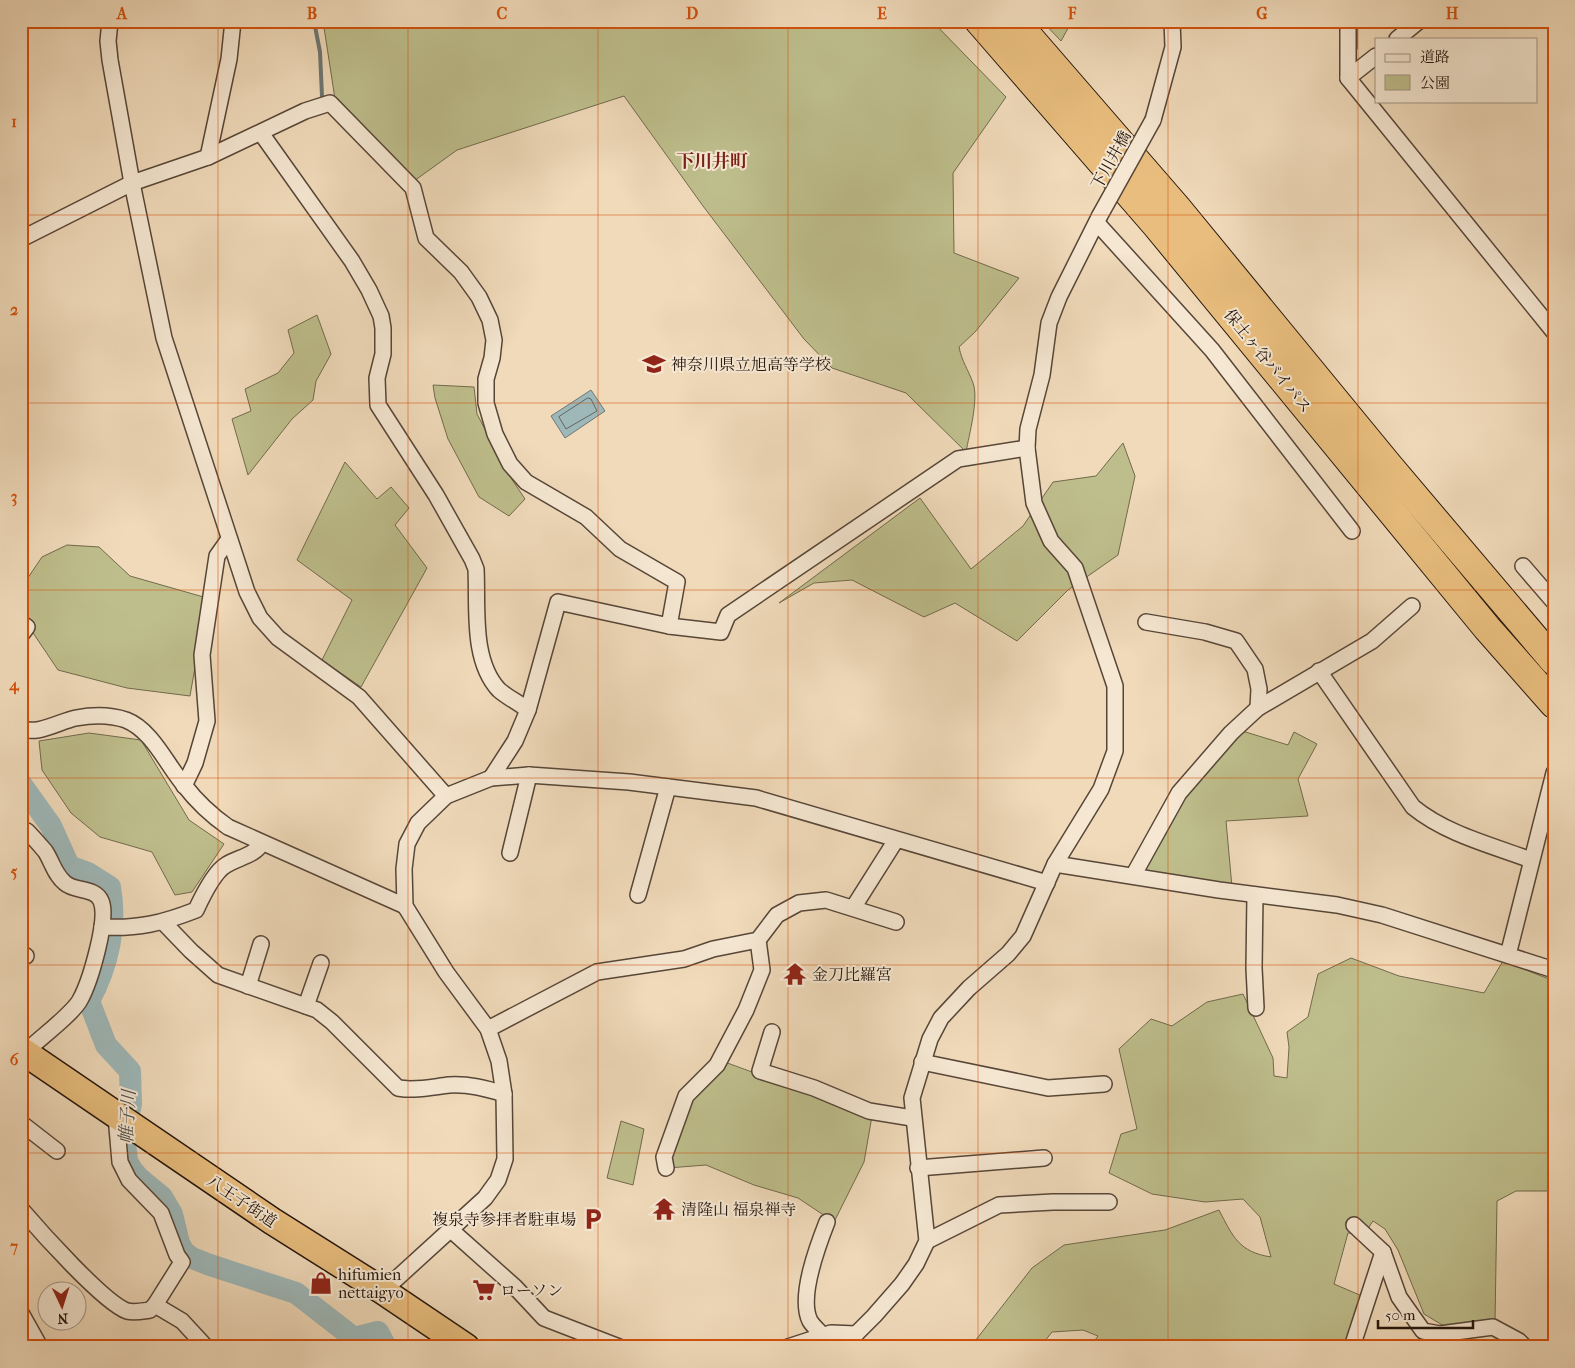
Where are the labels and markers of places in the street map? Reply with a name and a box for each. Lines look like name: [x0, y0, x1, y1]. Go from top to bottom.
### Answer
school or university icon: 神奈川県立旭高等学校: [641, 351, 667, 377]
place label: 神奈川県立旭高等学校: [671, 355, 831, 374]
temple icon: 金刀比羅宮: [782, 961, 808, 987]
place label: 金刀比羅宮: [812, 965, 892, 984]
temple icon: 清隆山 福泉禅寺: [651, 1196, 677, 1222]
place label: 清隆山 福泉禅寺: [681, 1200, 796, 1219]
parking icon: 複泉寺参拝者駐車場: [580, 1206, 606, 1232]
place label: 複泉寺参拝者駐車場: [432, 1210, 576, 1229]
place label: hifumien nettaigyo: [338, 1265, 404, 1302]
shop icon: hifumien nettaigyo: [308, 1270, 334, 1296]
supermarket icon: ローソン: [471, 1277, 497, 1303]
place label: ローソン: [500, 1281, 563, 1300]

